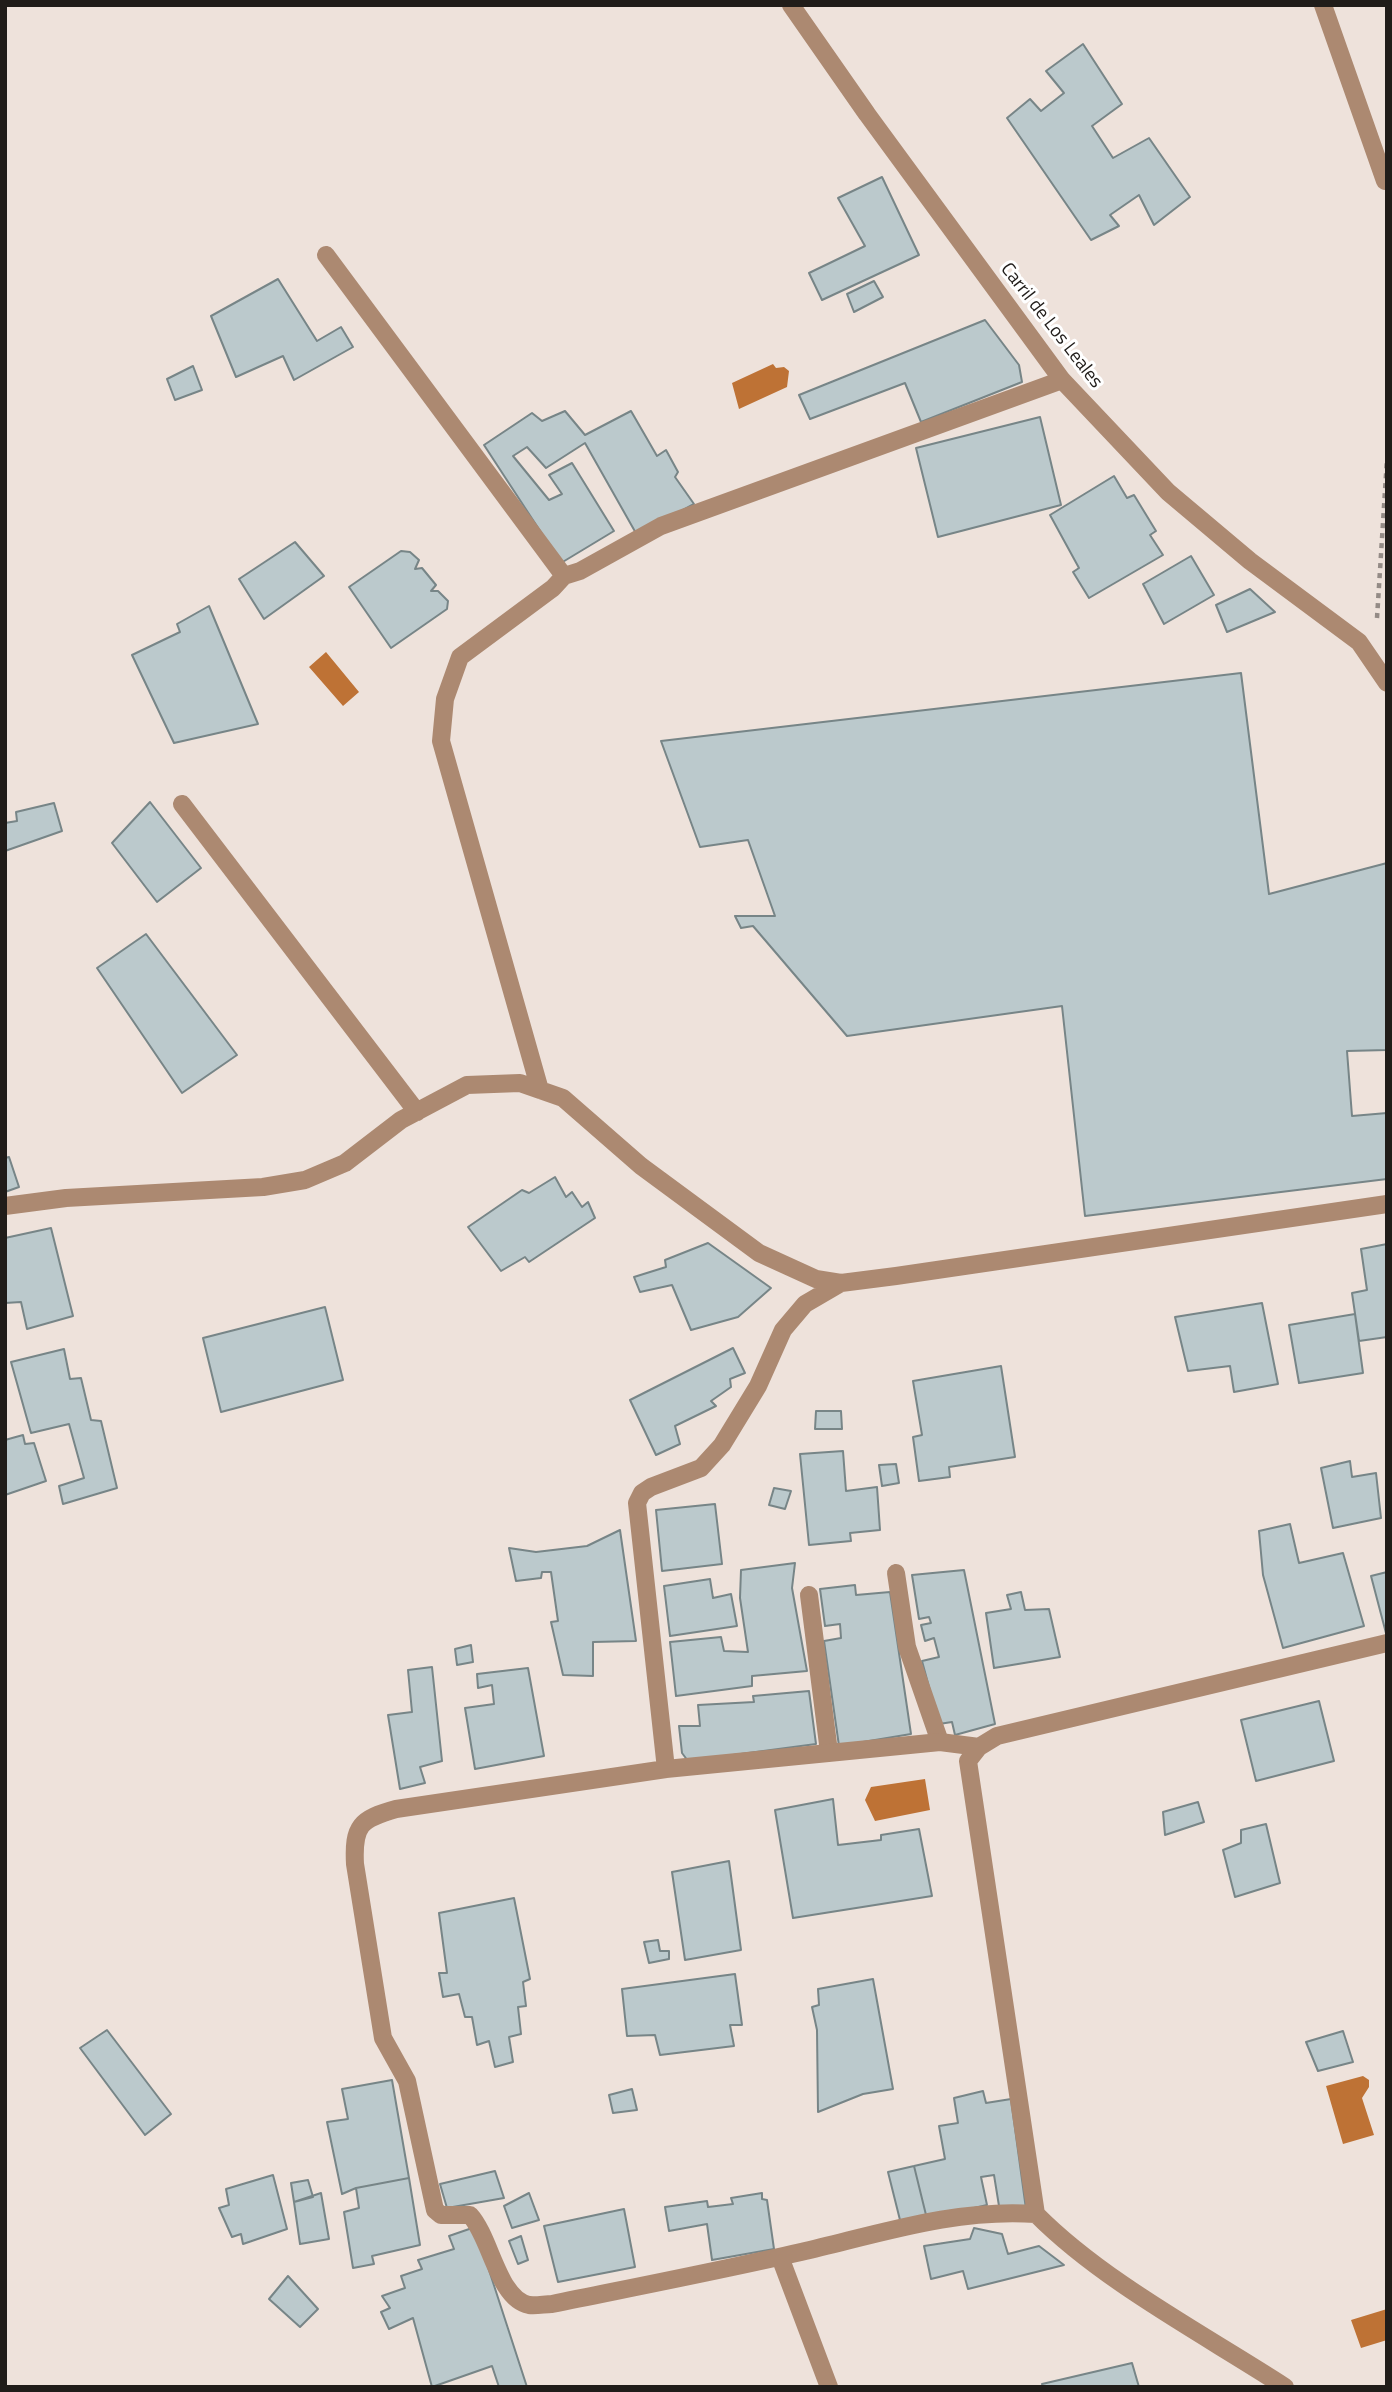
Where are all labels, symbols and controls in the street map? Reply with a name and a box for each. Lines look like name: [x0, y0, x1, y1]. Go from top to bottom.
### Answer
street label: Carril de Los Leales: [995, 259, 1107, 393]

